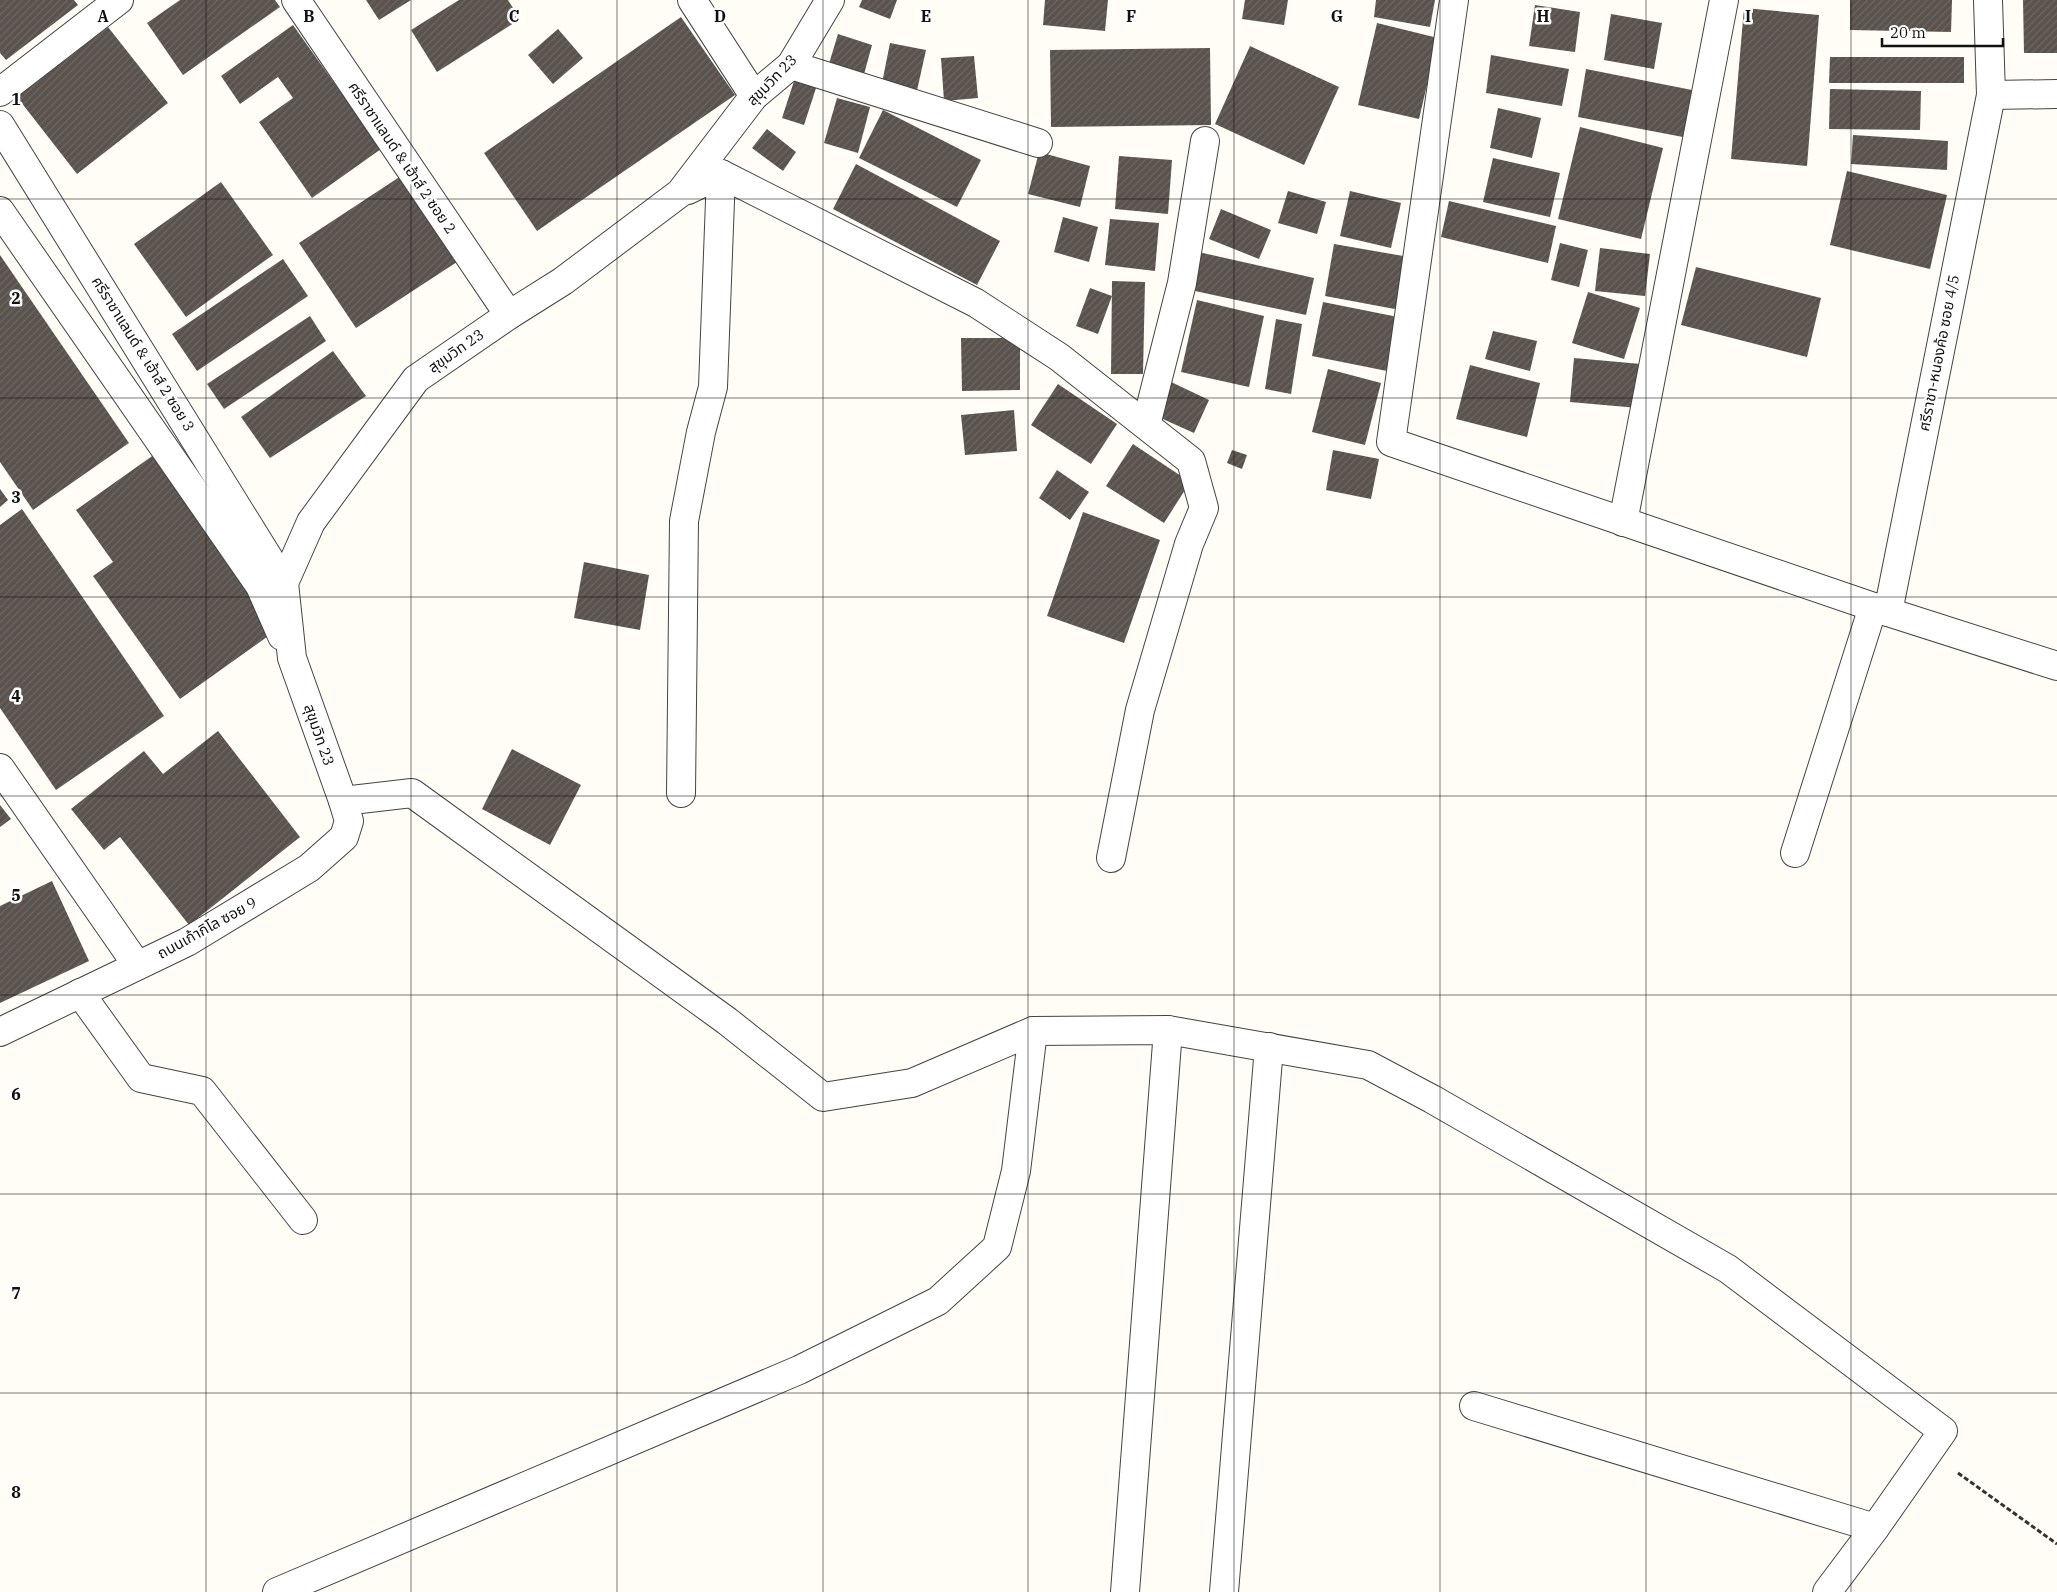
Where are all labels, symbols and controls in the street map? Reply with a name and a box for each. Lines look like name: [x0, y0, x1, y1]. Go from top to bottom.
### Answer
text: A: [97, 6, 109, 26]
text: B: [303, 6, 315, 26]
text: C: [509, 6, 519, 26]
text: D: [714, 6, 726, 26]
text: E: [921, 6, 931, 26]
text: F: [1126, 6, 1136, 26]
text: G: [1331, 6, 1343, 26]
text: H: [1537, 6, 1550, 26]
text: I: [1745, 6, 1751, 26]
scale bar: [1882, 15, 2003, 47]
text: 20 m: [1890, 23, 1926, 42]
street label: สุขุมวิท 23: [743, 50, 801, 109]
street label: ศรีราชาแลนด์ & เฮ้าส์ 2 ซอย 2: [344, 78, 460, 237]
text: 1: [11, 89, 21, 109]
street label: ศรีราชาแลนด์ & เฮ้าส์ 2 ซอย 3: [88, 273, 199, 435]
street label: ศรีราชา-หนองค้อ ซอย 4/5: [1914, 273, 1963, 433]
text: 2: [11, 288, 21, 308]
street label: สุขุมวิท 23: [424, 324, 487, 377]
text: 3: [11, 487, 21, 507]
text: 4: [11, 686, 21, 706]
street label: สุขุมวิท 23: [300, 701, 339, 768]
text: 5: [11, 885, 21, 905]
street label: ถนนเก้ากิโล ซอย 9: [154, 892, 260, 963]
text: 6: [11, 1084, 21, 1104]
text: 7: [11, 1283, 21, 1303]
text: 8: [11, 1482, 21, 1502]

